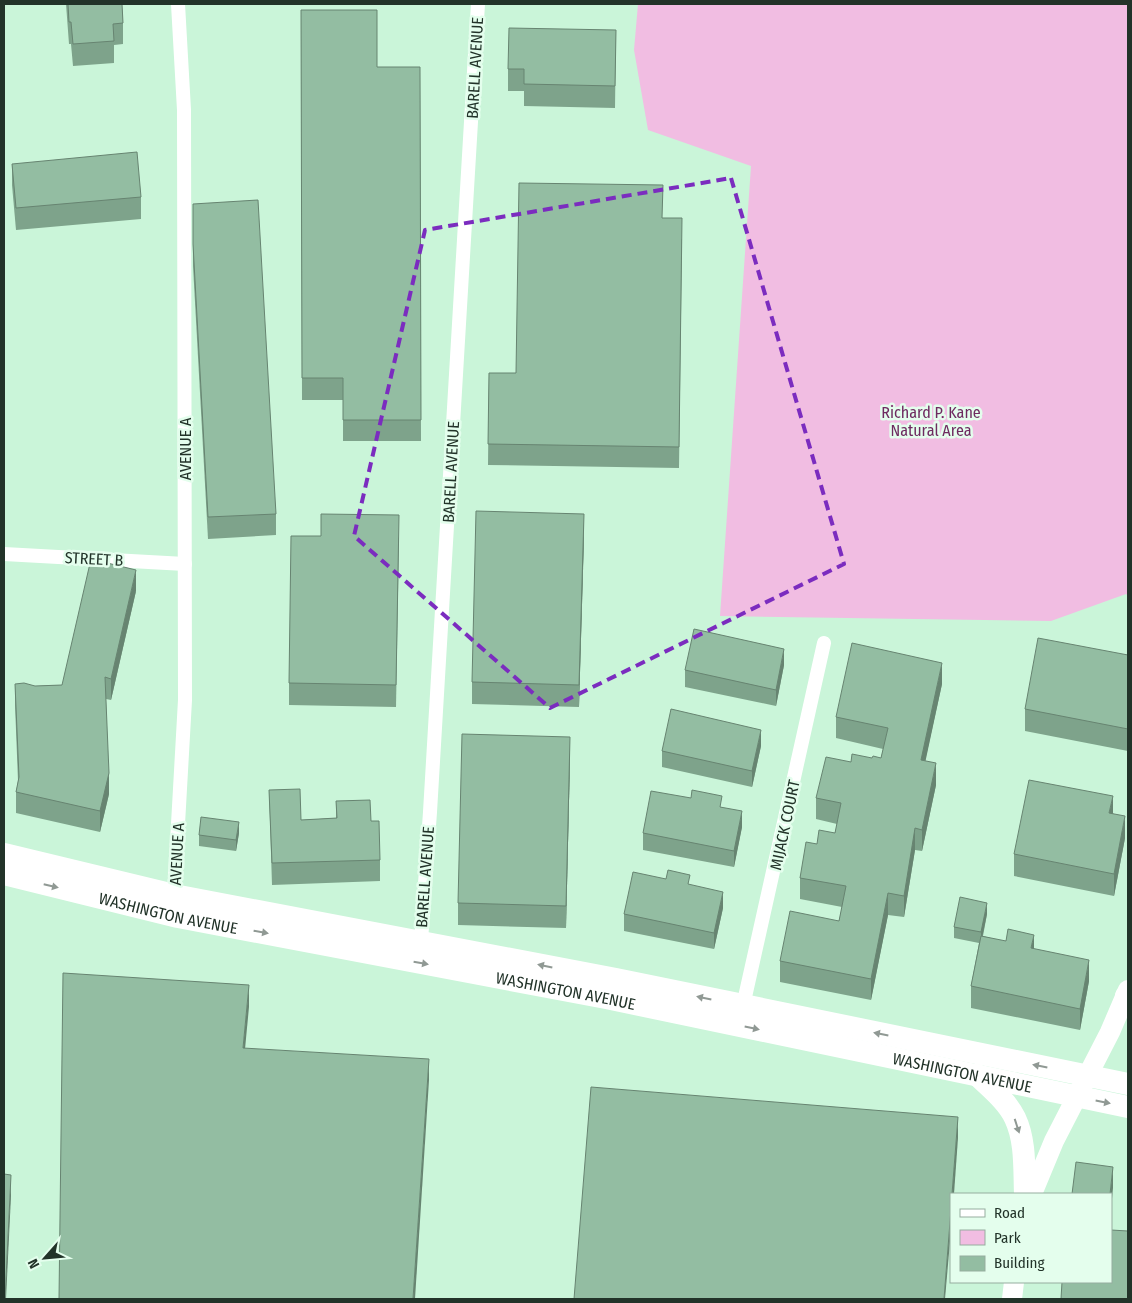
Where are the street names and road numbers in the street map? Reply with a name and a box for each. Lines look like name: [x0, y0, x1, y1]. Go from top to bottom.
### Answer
street label: BARELL AVENUE: [463, 17, 487, 119]
street label: AVENUE A: [176, 417, 195, 480]
street label: BARELL AVENUE: [439, 421, 463, 523]
street label: STREET B: [64, 548, 124, 570]
street label: MIJACK COURT: [766, 778, 804, 872]
street label: AVENUE A: [166, 822, 188, 886]
street label: BARELL AVENUE: [412, 826, 438, 928]
street label: WASHINGTON AVENUE: [97, 888, 239, 938]
street label: WASHINGTON AVENUE: [494, 968, 637, 1013]
street label: WASHINGTON AVENUE: [891, 1049, 1034, 1096]

